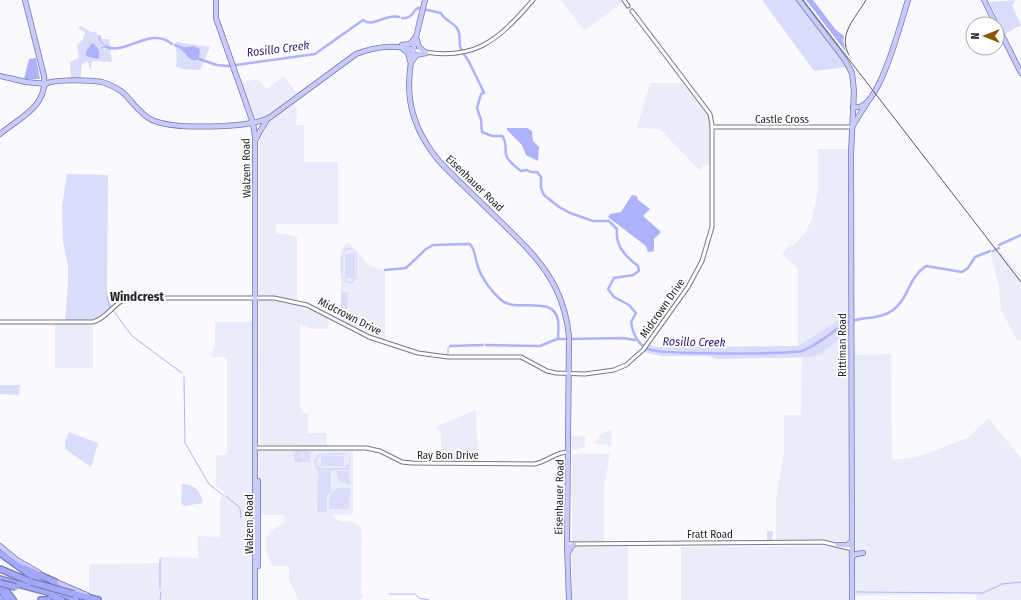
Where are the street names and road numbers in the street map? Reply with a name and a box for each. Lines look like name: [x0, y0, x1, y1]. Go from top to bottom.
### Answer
street label: Castle Cross: [755, 113, 809, 126]
street label: Walzem Road: [239, 138, 254, 198]
street label: Eisenhauer Road: [443, 152, 506, 214]
street label: Midcrown Drive: [637, 276, 688, 340]
street label: Midcrown Drive: [316, 295, 384, 338]
street label: Rittiman Road: [836, 313, 849, 377]
street label: Ray Bon Drive: [417, 449, 479, 462]
street label: Eisenhauer Road: [552, 459, 567, 535]
street label: Walzem Road: [243, 494, 256, 554]
street label: Fratt Road: [687, 528, 733, 541]

